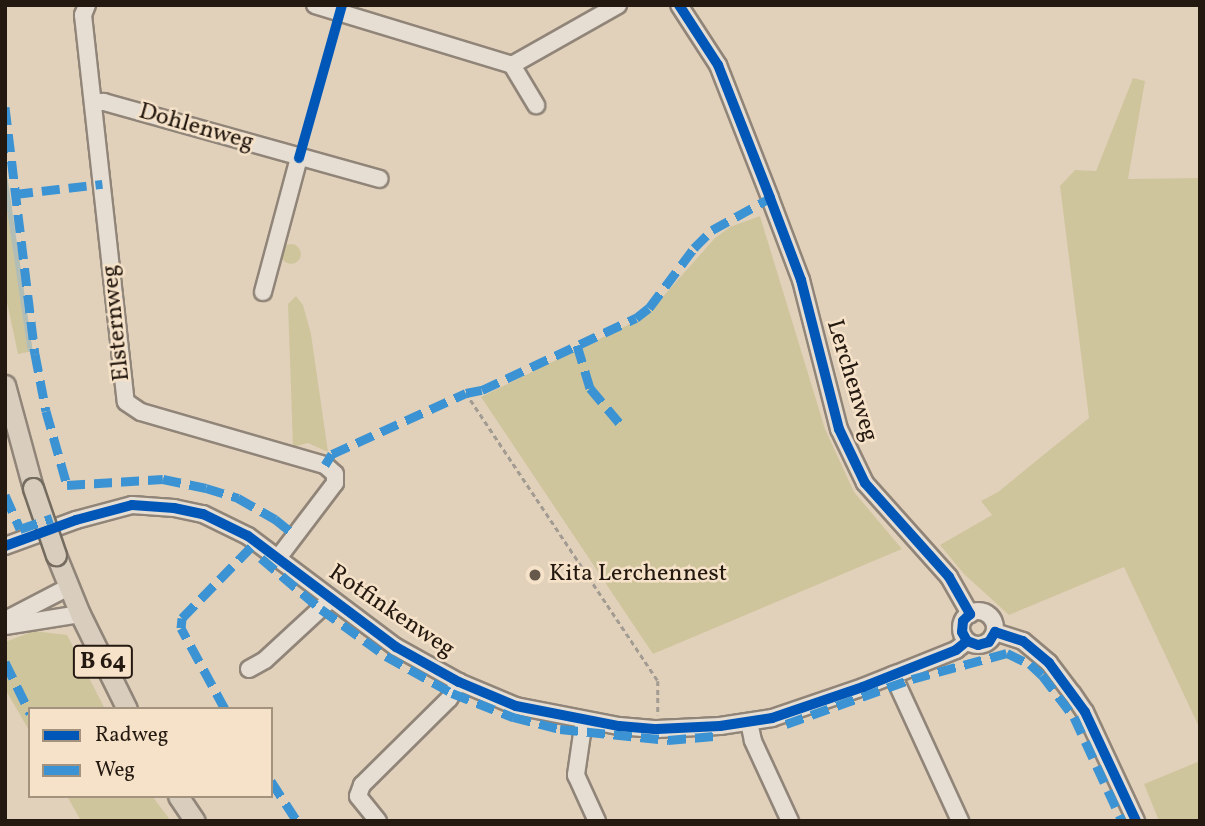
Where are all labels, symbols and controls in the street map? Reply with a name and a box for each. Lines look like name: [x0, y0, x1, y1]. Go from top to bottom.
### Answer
street label: Dohlenweg: [135, 98, 257, 158]
street label: Elsternweg: [97, 263, 137, 383]
street label: Lerchenweg: [819, 317, 883, 445]
street label: Rotfinkenweg: [322, 559, 460, 665]
place label: Kita Lerchennest: [549, 561, 727, 589]
marker: Kita Lerchennest: [527, 567, 543, 583]
road number: B 64: [72, 642, 134, 682]
legend: [28, 707, 273, 798]
text: Radweg: [95, 721, 168, 750]
text: Weg: [95, 756, 135, 785]

